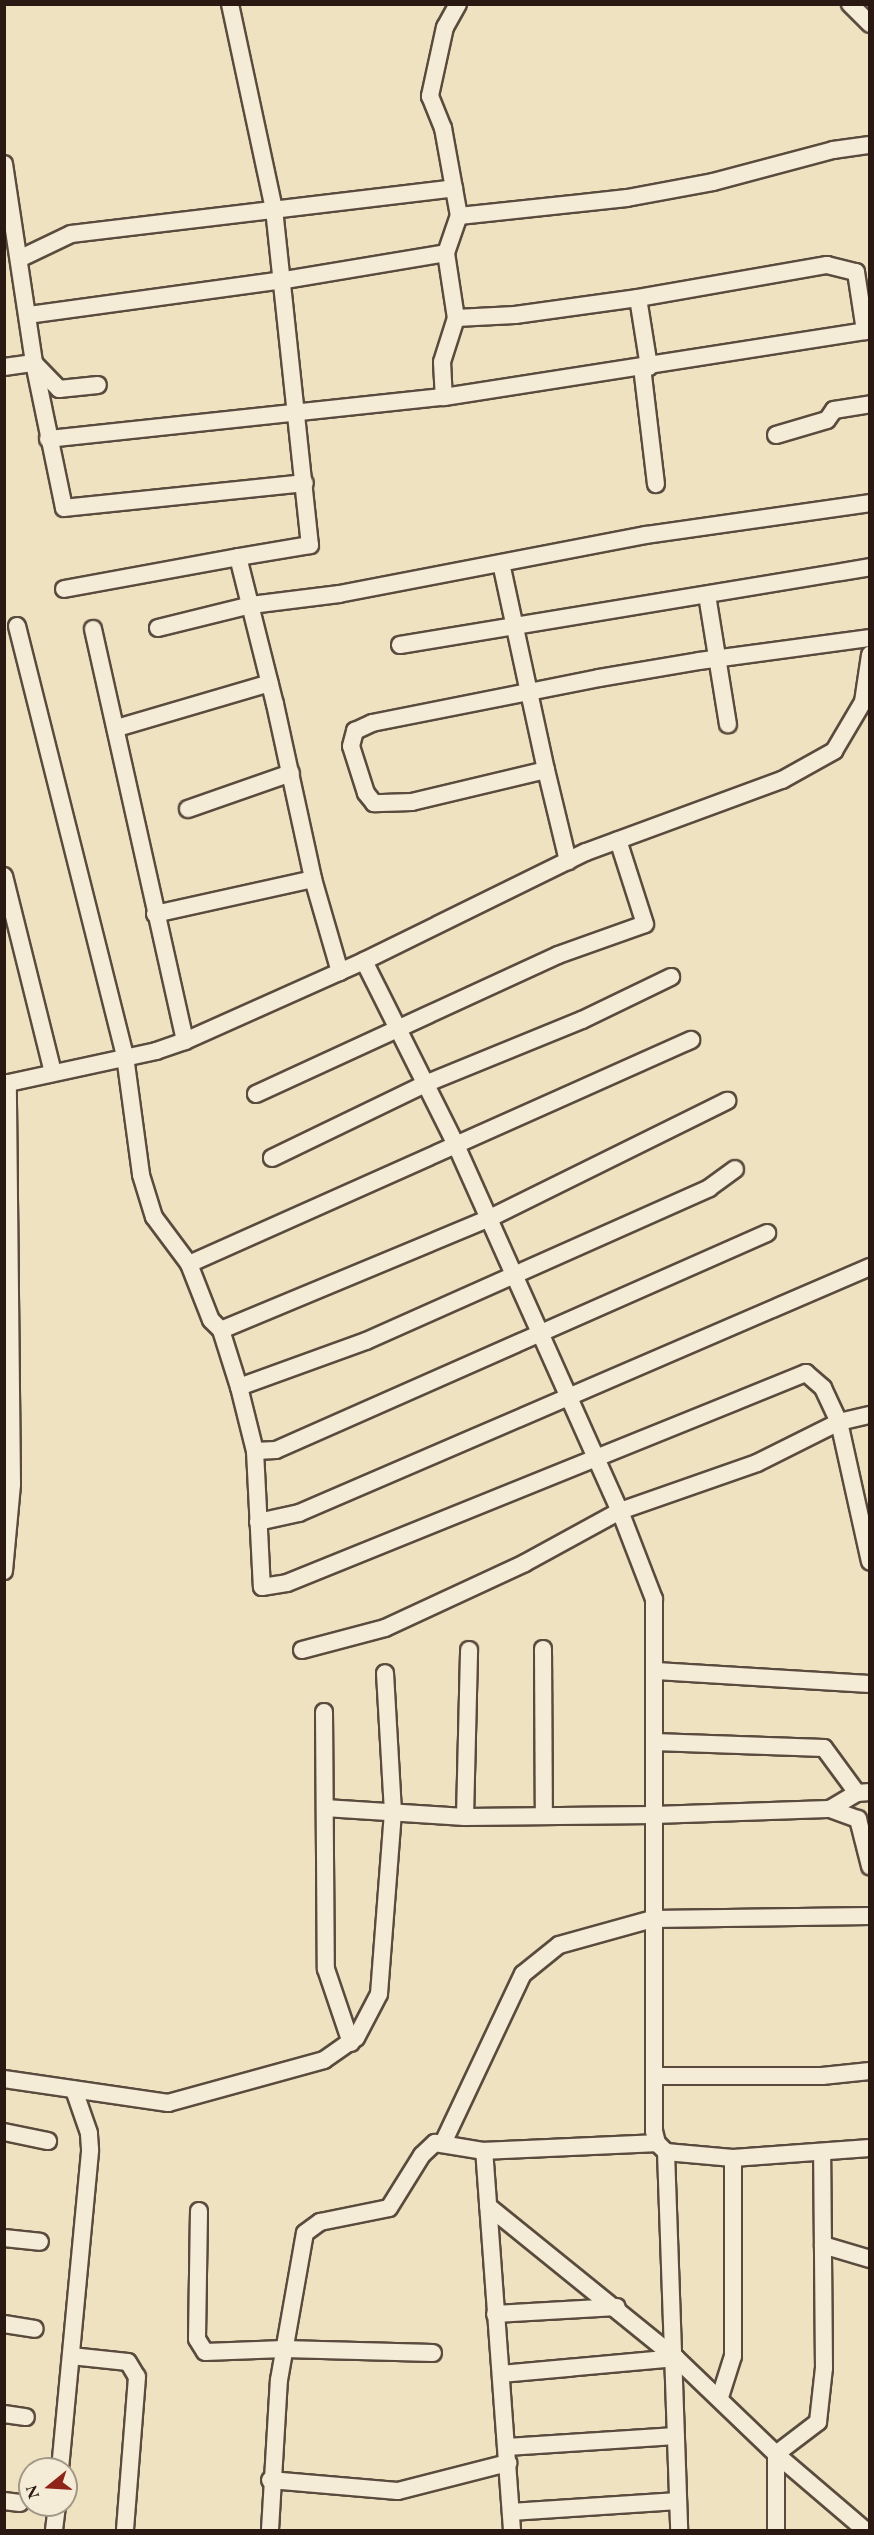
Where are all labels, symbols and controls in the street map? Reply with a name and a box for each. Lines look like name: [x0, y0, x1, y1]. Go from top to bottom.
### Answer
north arrow: [18, 2457, 78, 2517]
text: N: [20, 2483, 44, 2502]

